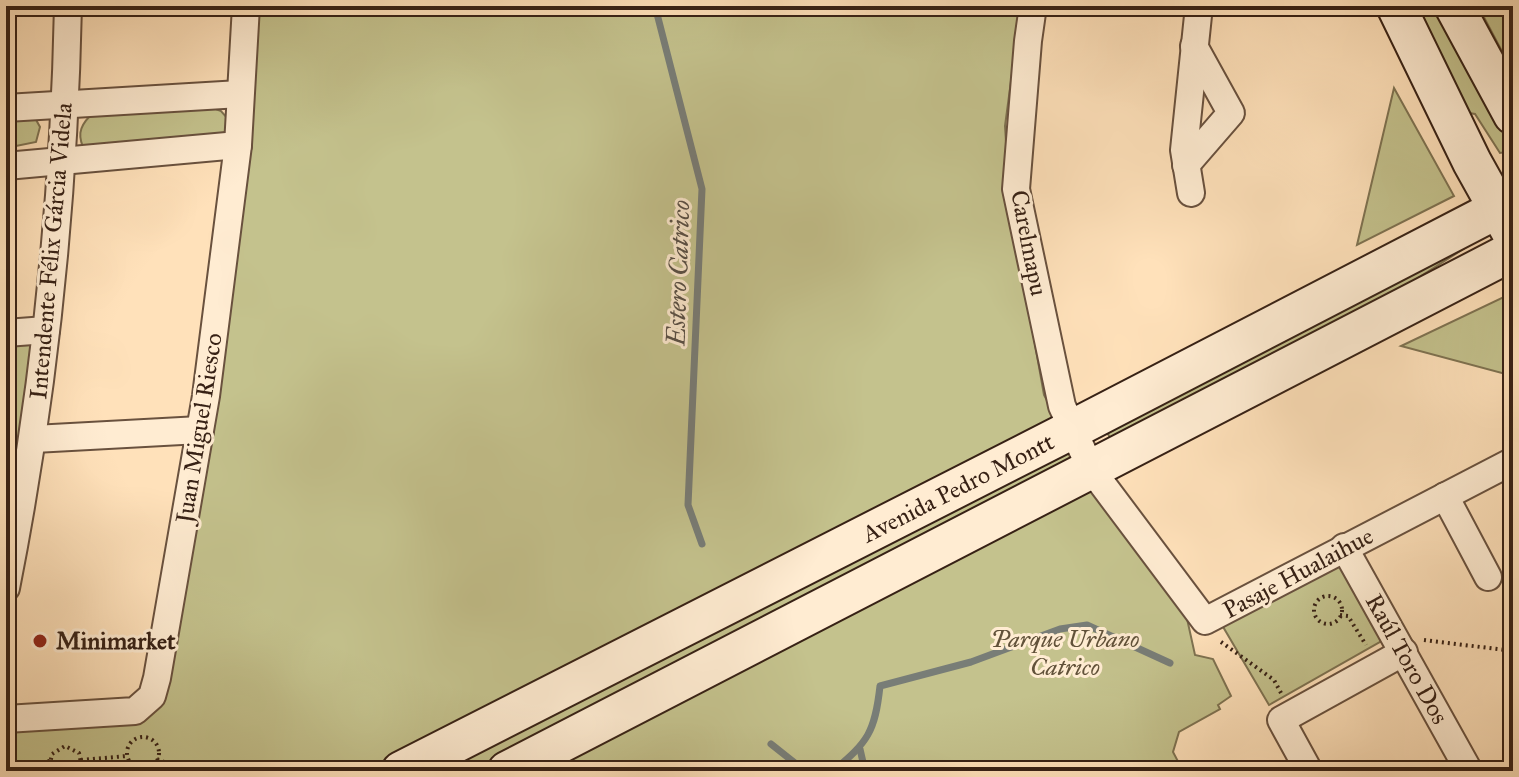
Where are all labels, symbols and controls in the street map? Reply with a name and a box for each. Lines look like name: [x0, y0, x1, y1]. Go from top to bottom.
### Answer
street label: Intendente Félix Gárcia Videla: [23, 101, 79, 401]
street label: Carelmapu: [1004, 188, 1054, 299]
water label: Estero Catrico: [659, 199, 697, 347]
street label: Juan Miguel Riesco: [169, 331, 229, 528]
street label: Avenida Pedro Montt: [856, 426, 1059, 550]
street label: Pasaje Hualaihue: [1218, 521, 1378, 625]
street label: Raúl Toro Dos: [1359, 589, 1455, 729]
park label: Parque Urbano Catrico: [991, 624, 1139, 682]
place label: Minimarket: [56, 626, 176, 656]
marker: Minimarket: [31, 632, 49, 650]

